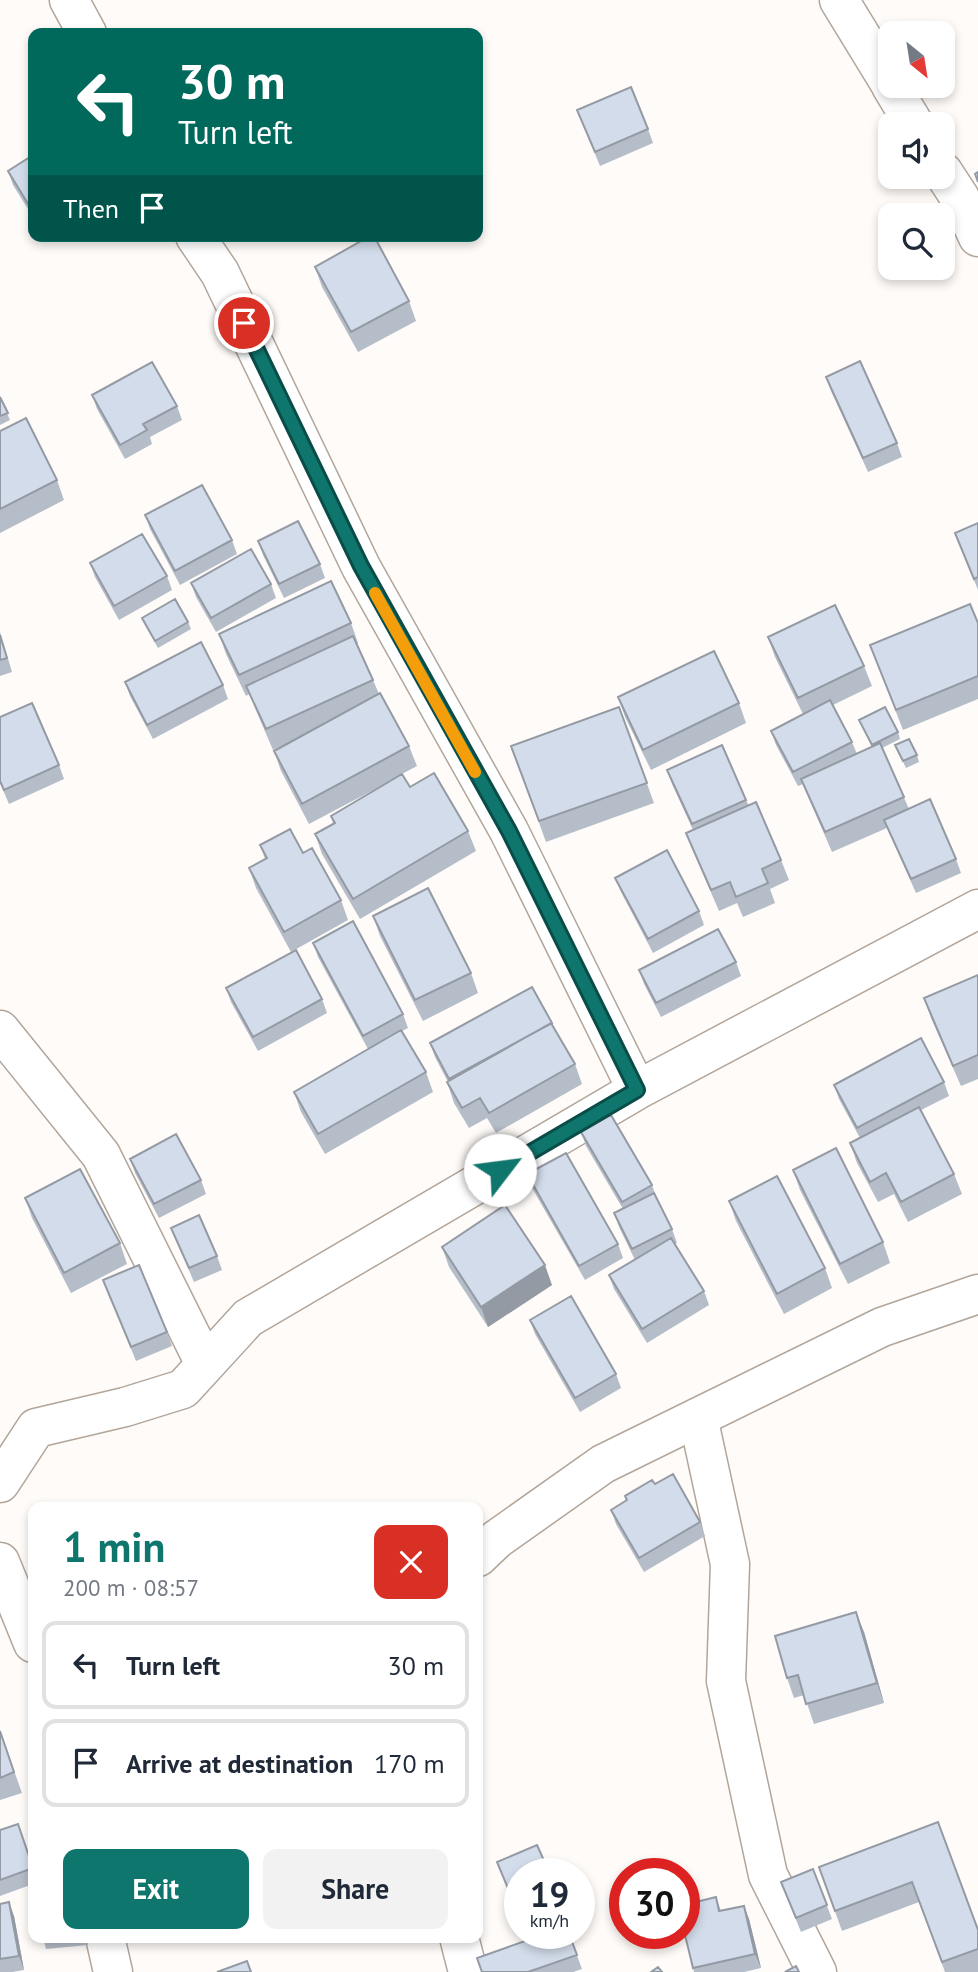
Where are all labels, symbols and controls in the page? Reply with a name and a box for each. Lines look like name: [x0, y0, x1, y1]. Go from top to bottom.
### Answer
north arrow: [878, 21, 956, 98]
map controls: [878, 21, 955, 280]
text: 30 m: [178, 49, 285, 113]
icon: left: [63, 56, 154, 147]
text: Turn left: [178, 111, 293, 153]
button: sound: [878, 112, 955, 189]
icon: arrive: [133, 189, 171, 227]
text: Then: [63, 192, 119, 225]
button: search: [878, 203, 955, 280]
pin: [214, 293, 274, 353]
icon: arrive: [225, 304, 263, 342]
position arrow: [463, 1133, 537, 1207]
text: 1 min: [63, 1519, 165, 1574]
button: close: [374, 1525, 448, 1599]
text: 200 m · 08:57: [63, 1573, 199, 1602]
icon: left: [67, 1646, 105, 1684]
text: Turn left: [126, 1649, 220, 1682]
text: 30 m: [388, 1649, 444, 1682]
icon: arrive: [67, 1744, 105, 1782]
text: Arrive at destination: [126, 1747, 353, 1780]
text: 170 m: [374, 1747, 445, 1780]
button: Exit: [63, 1849, 249, 1929]
button: Share: [263, 1849, 448, 1929]
speed limit sign: 30: [609, 1858, 700, 1949]
text: 19: [530, 1871, 569, 1917]
text: km/h: [530, 1909, 569, 1932]

